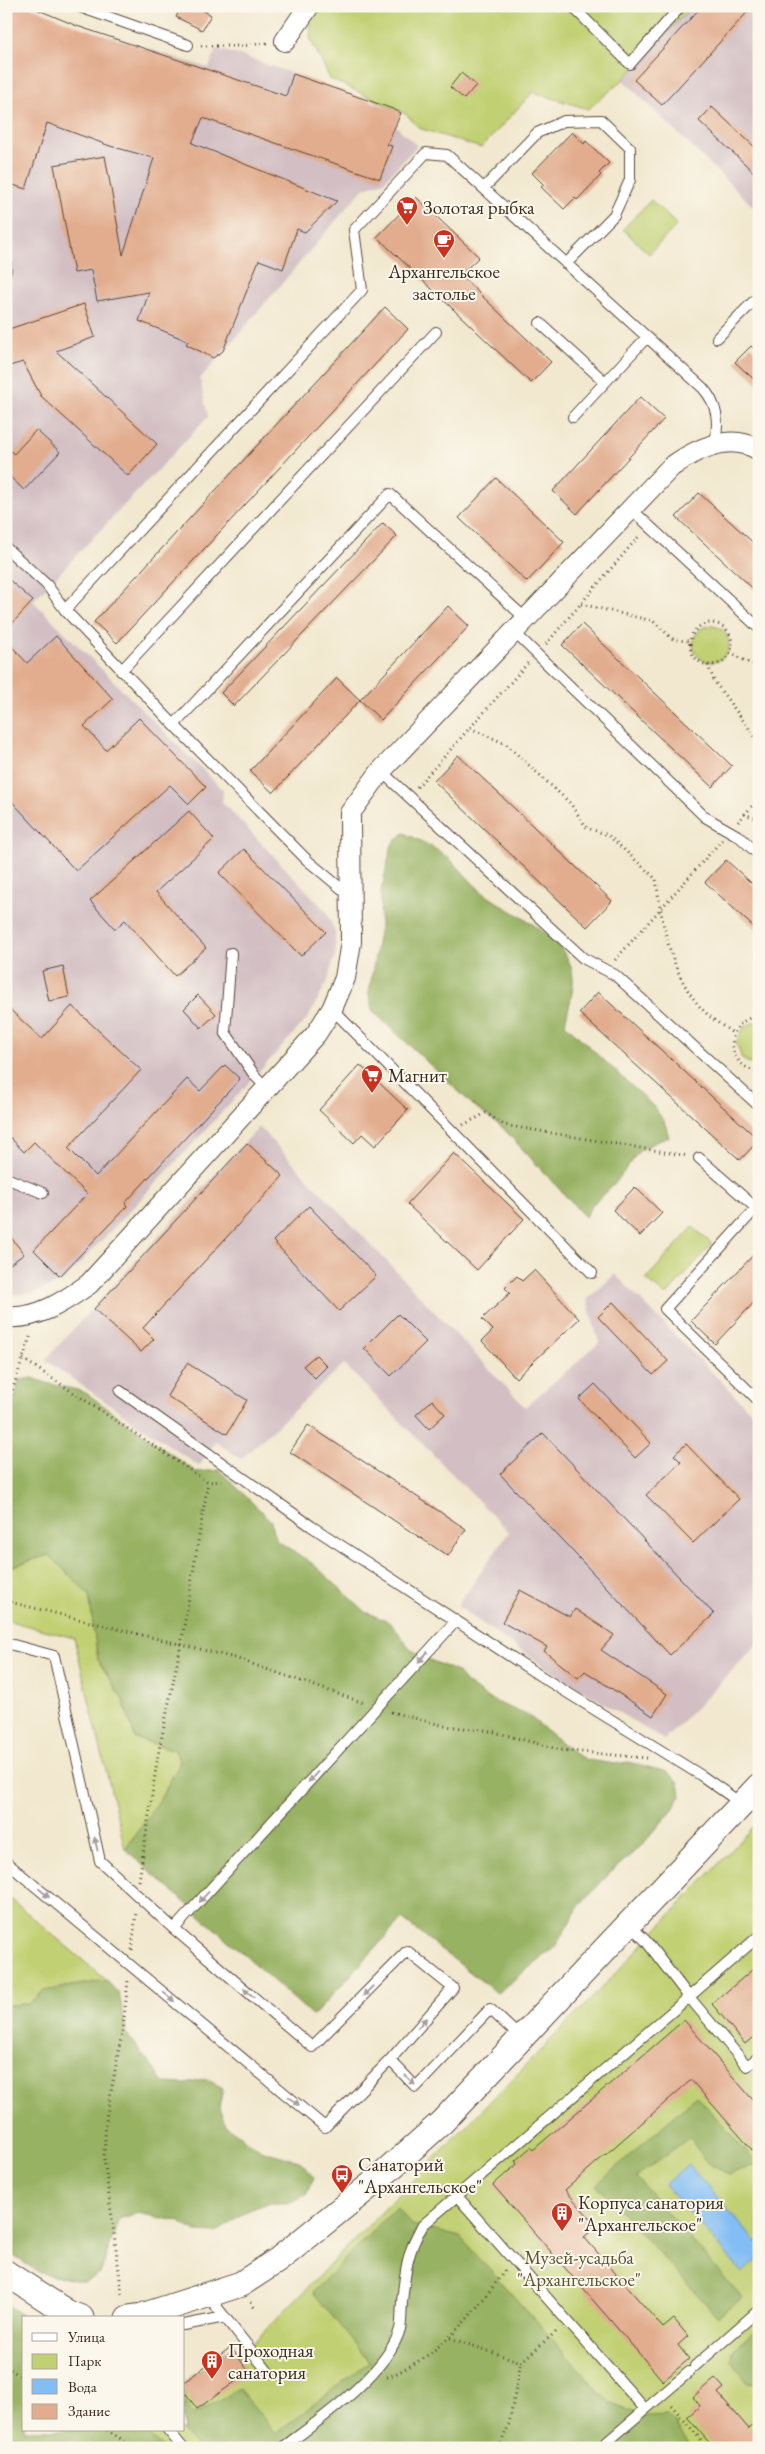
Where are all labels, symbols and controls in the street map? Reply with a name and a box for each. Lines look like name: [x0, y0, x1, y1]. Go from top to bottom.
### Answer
supermarket icon: Золотая рыбка: [395, 195, 419, 226]
place label: Золотая рыбка: [423, 195, 535, 220]
cafe icon: Архангельское застолье: [432, 228, 456, 259]
place label: Архангельское застолье: [387, 259, 500, 306]
supermarket icon: Магнит: [360, 1063, 384, 1094]
place label: Магнит: [388, 1063, 447, 1088]
one-way arrow: [417, 1651, 429, 1663]
one-way arrow: [307, 1771, 319, 1783]
one-way arrow: [92, 1836, 100, 1851]
one-way arrow: [37, 1887, 49, 1899]
one-way arrow: [198, 1890, 209, 1903]
one-way arrow: [362, 1985, 374, 1997]
one-way arrow: [242, 1987, 255, 1998]
one-way arrow: [162, 1991, 175, 2002]
one-way arrow: [416, 2018, 428, 2030]
one-way arrow: [404, 2074, 416, 2086]
one-way arrow: [287, 2095, 300, 2106]
place label: Санаторий "Архангельское": [358, 2152, 482, 2199]
bus stop icon: Санаторий "Архангельское": [330, 2163, 354, 2194]
place label: Корпуса санатория "Архангельское": [578, 2190, 724, 2237]
building icon: Корпуса санатория "Архангельское": [550, 2201, 574, 2232]
park label: Музей-усадьба "Архангельское": [517, 2245, 641, 2292]
legend: [22, 2316, 185, 2432]
text: Улица: [67, 2327, 105, 2346]
place label: Проходная санатория: [228, 2338, 314, 2385]
building icon: Проходная санатория: [200, 2349, 224, 2380]
text: Парк: [68, 2351, 101, 2370]
text: Вода: [68, 2377, 97, 2396]
text: Здание: [68, 2401, 110, 2420]

